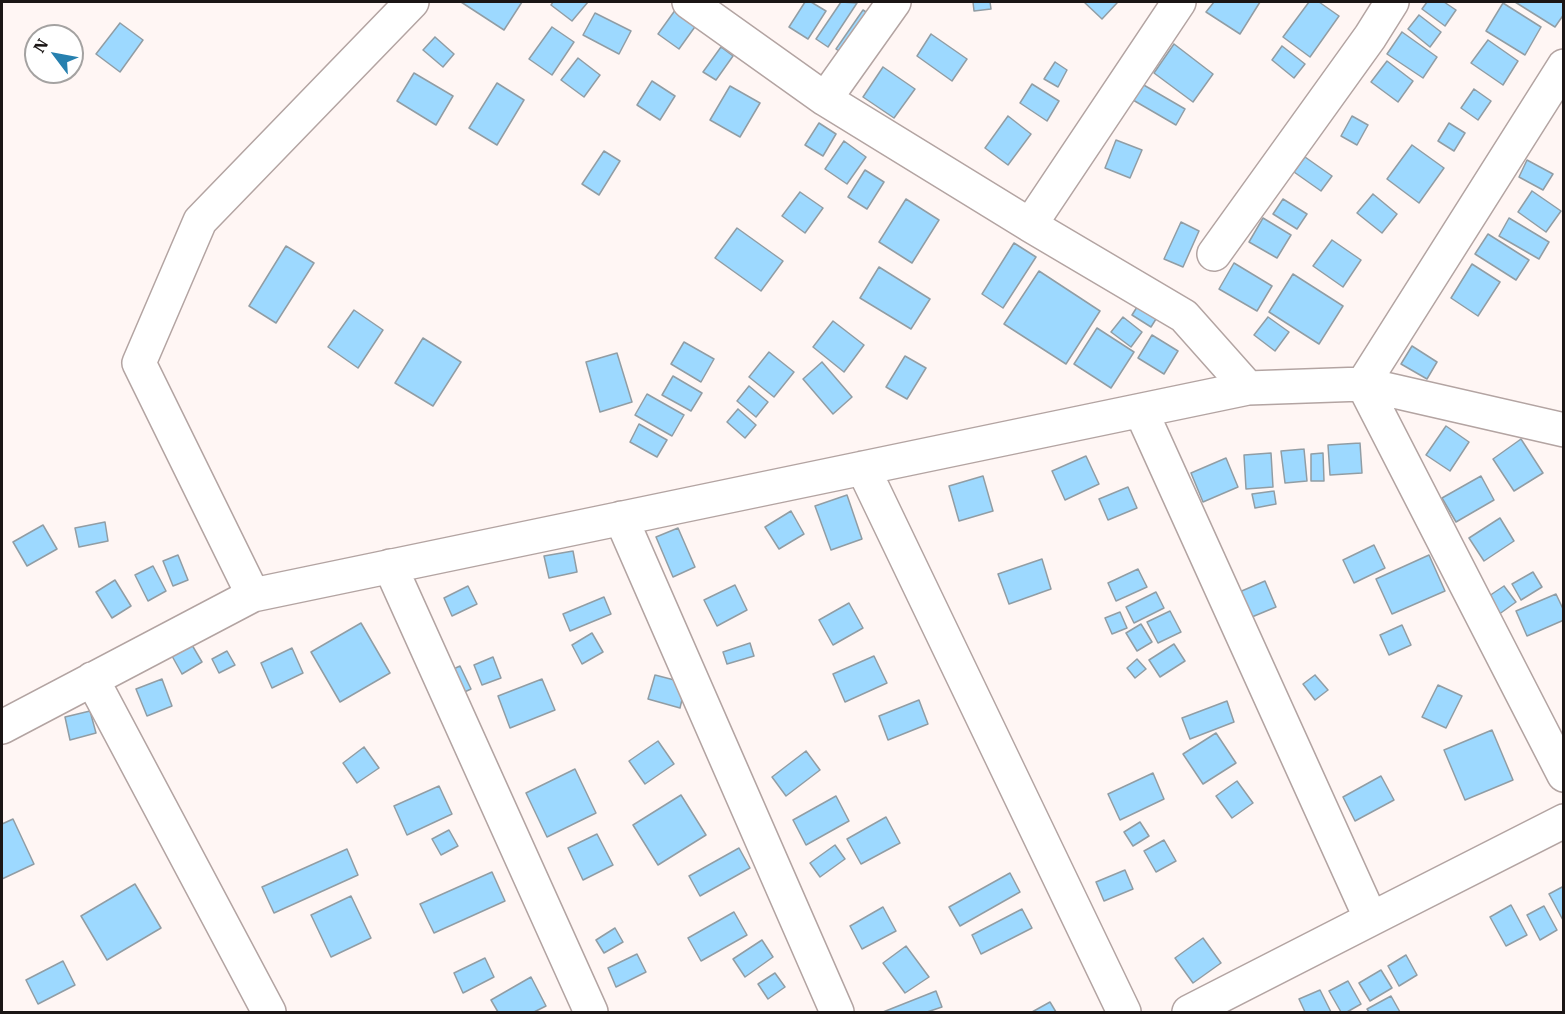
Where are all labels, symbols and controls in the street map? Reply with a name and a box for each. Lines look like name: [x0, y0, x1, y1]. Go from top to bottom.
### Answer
north arrow: [24, 24, 84, 84]
text: N: [29, 35, 52, 56]

